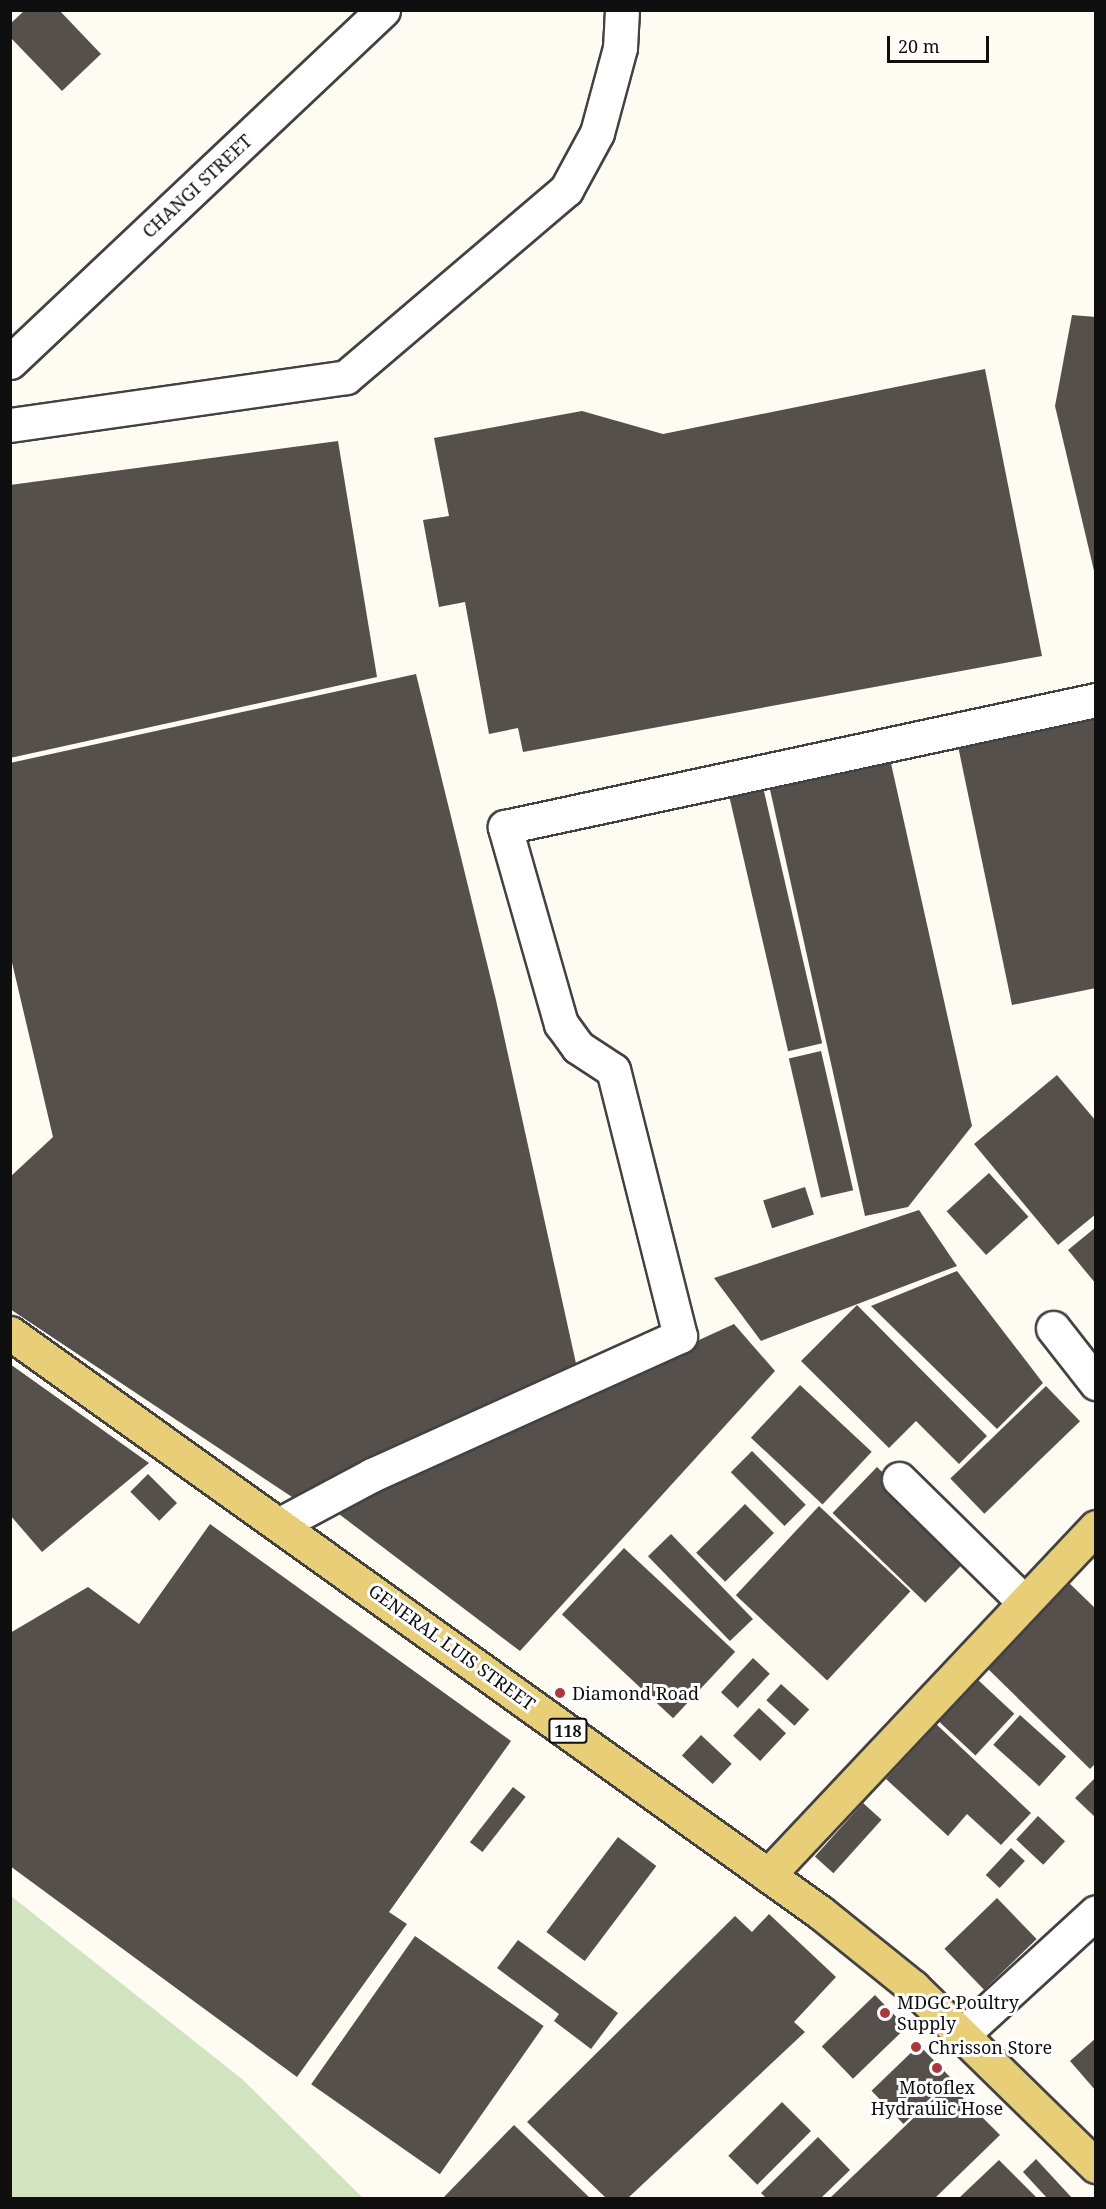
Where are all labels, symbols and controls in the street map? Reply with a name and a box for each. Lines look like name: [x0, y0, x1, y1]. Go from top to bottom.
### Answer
scale bar: [890, 24, 992, 62]
text: 20 m: [898, 34, 940, 58]
street label: CHANGI STREET: [138, 130, 256, 242]
street label: GENERAL LUIS STREET: [365, 1579, 539, 1715]
place label: Diamond Road: [572, 1682, 699, 1704]
marker: Diamond Road: [553, 1686, 567, 1700]
road number: 118: [547, 1718, 589, 1744]
place label: MDGC Poultry Supply: [897, 1992, 1019, 2034]
marker: MDGC Poultry Supply: [878, 2006, 892, 2020]
place label: Chrisson Store: [928, 2036, 1052, 2058]
marker: Chrisson Store: [909, 2040, 923, 2054]
marker: Motoflex Hydraulic Hose: [930, 2061, 944, 2075]
place label: Motoflex Hydraulic Hose: [871, 2077, 1003, 2120]

